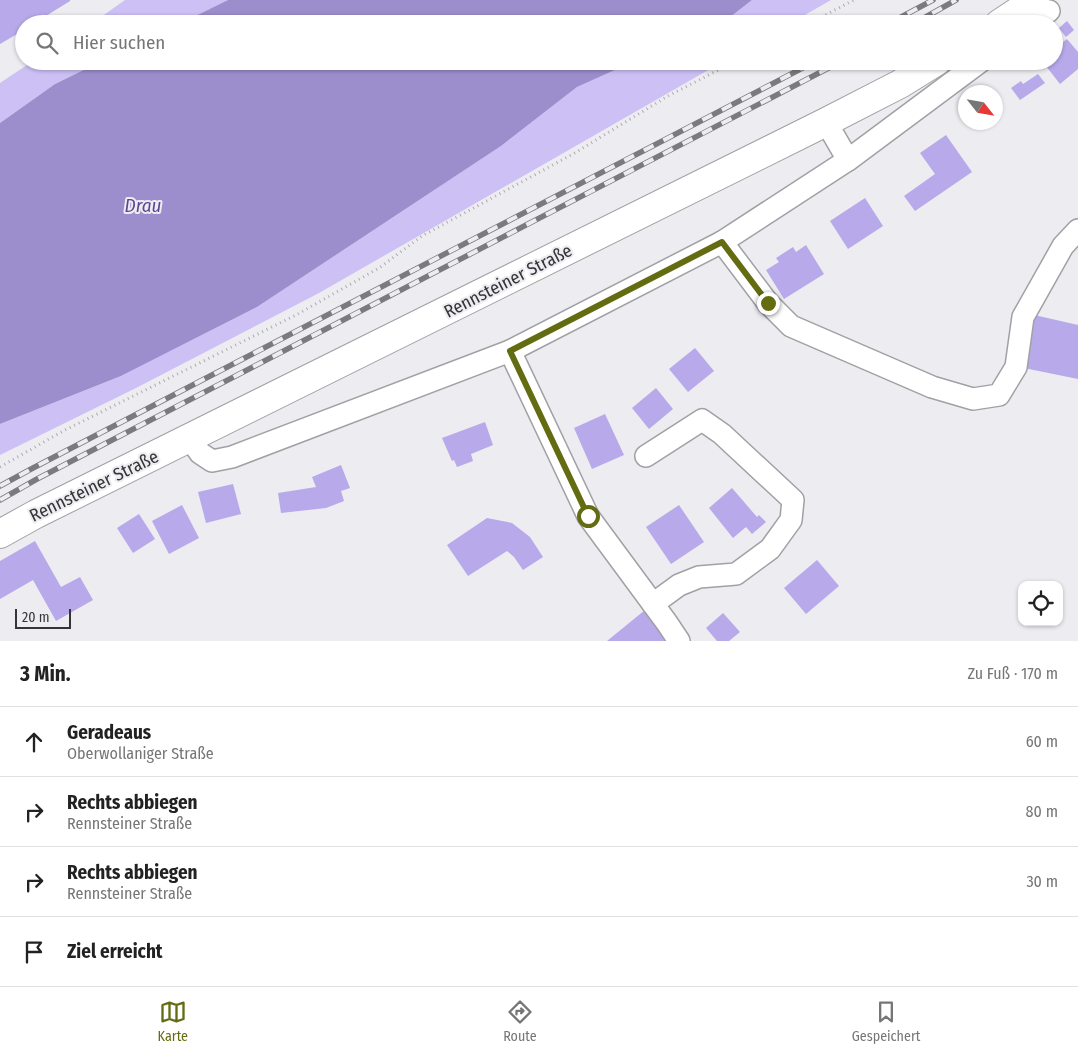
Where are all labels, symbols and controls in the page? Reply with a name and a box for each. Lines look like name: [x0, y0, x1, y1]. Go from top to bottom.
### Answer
search box: [15, 15, 1063, 70]
icon: search: [33, 29, 61, 57]
text: Hier suchen: [73, 31, 165, 54]
north arrow: [958, 85, 1003, 130]
water label: Drau: [125, 194, 161, 217]
street label: Rennsteiner Straße: [440, 239, 576, 323]
route end: [757, 292, 780, 315]
street label: Rennsteiner Straße: [26, 445, 162, 527]
route start: [577, 505, 600, 528]
map controls: [1018, 581, 1063, 626]
button: locate: [1018, 581, 1063, 626]
scale bar: [15, 606, 71, 629]
text: 20 m: [22, 609, 50, 626]
text: 3 Min.: [20, 661, 71, 687]
text: Zu Fuß · 170 m: [967, 664, 1058, 683]
text: Geradeaus: [67, 721, 151, 744]
icon: ahead: [20, 728, 48, 756]
text: 60 m: [1026, 732, 1058, 751]
text: Oberwollaniger Straße: [67, 744, 214, 763]
text: Rechts abbiegen: [67, 791, 197, 814]
icon: right: [20, 798, 48, 826]
text: 80 m: [1026, 802, 1058, 821]
text: Rennsteiner Straße: [67, 814, 192, 833]
text: Rechts abbiegen: [67, 861, 197, 884]
icon: right: [20, 868, 48, 896]
text: 30 m: [1026, 872, 1058, 891]
text: Rennsteiner Straße: [67, 884, 192, 903]
icon: arrive: [20, 938, 48, 966]
text: Ziel erreicht: [67, 940, 163, 963]
tab: Karte: [158, 998, 188, 1045]
tab: Route: [503, 998, 537, 1045]
tab: Gespeichert: [852, 998, 920, 1045]

